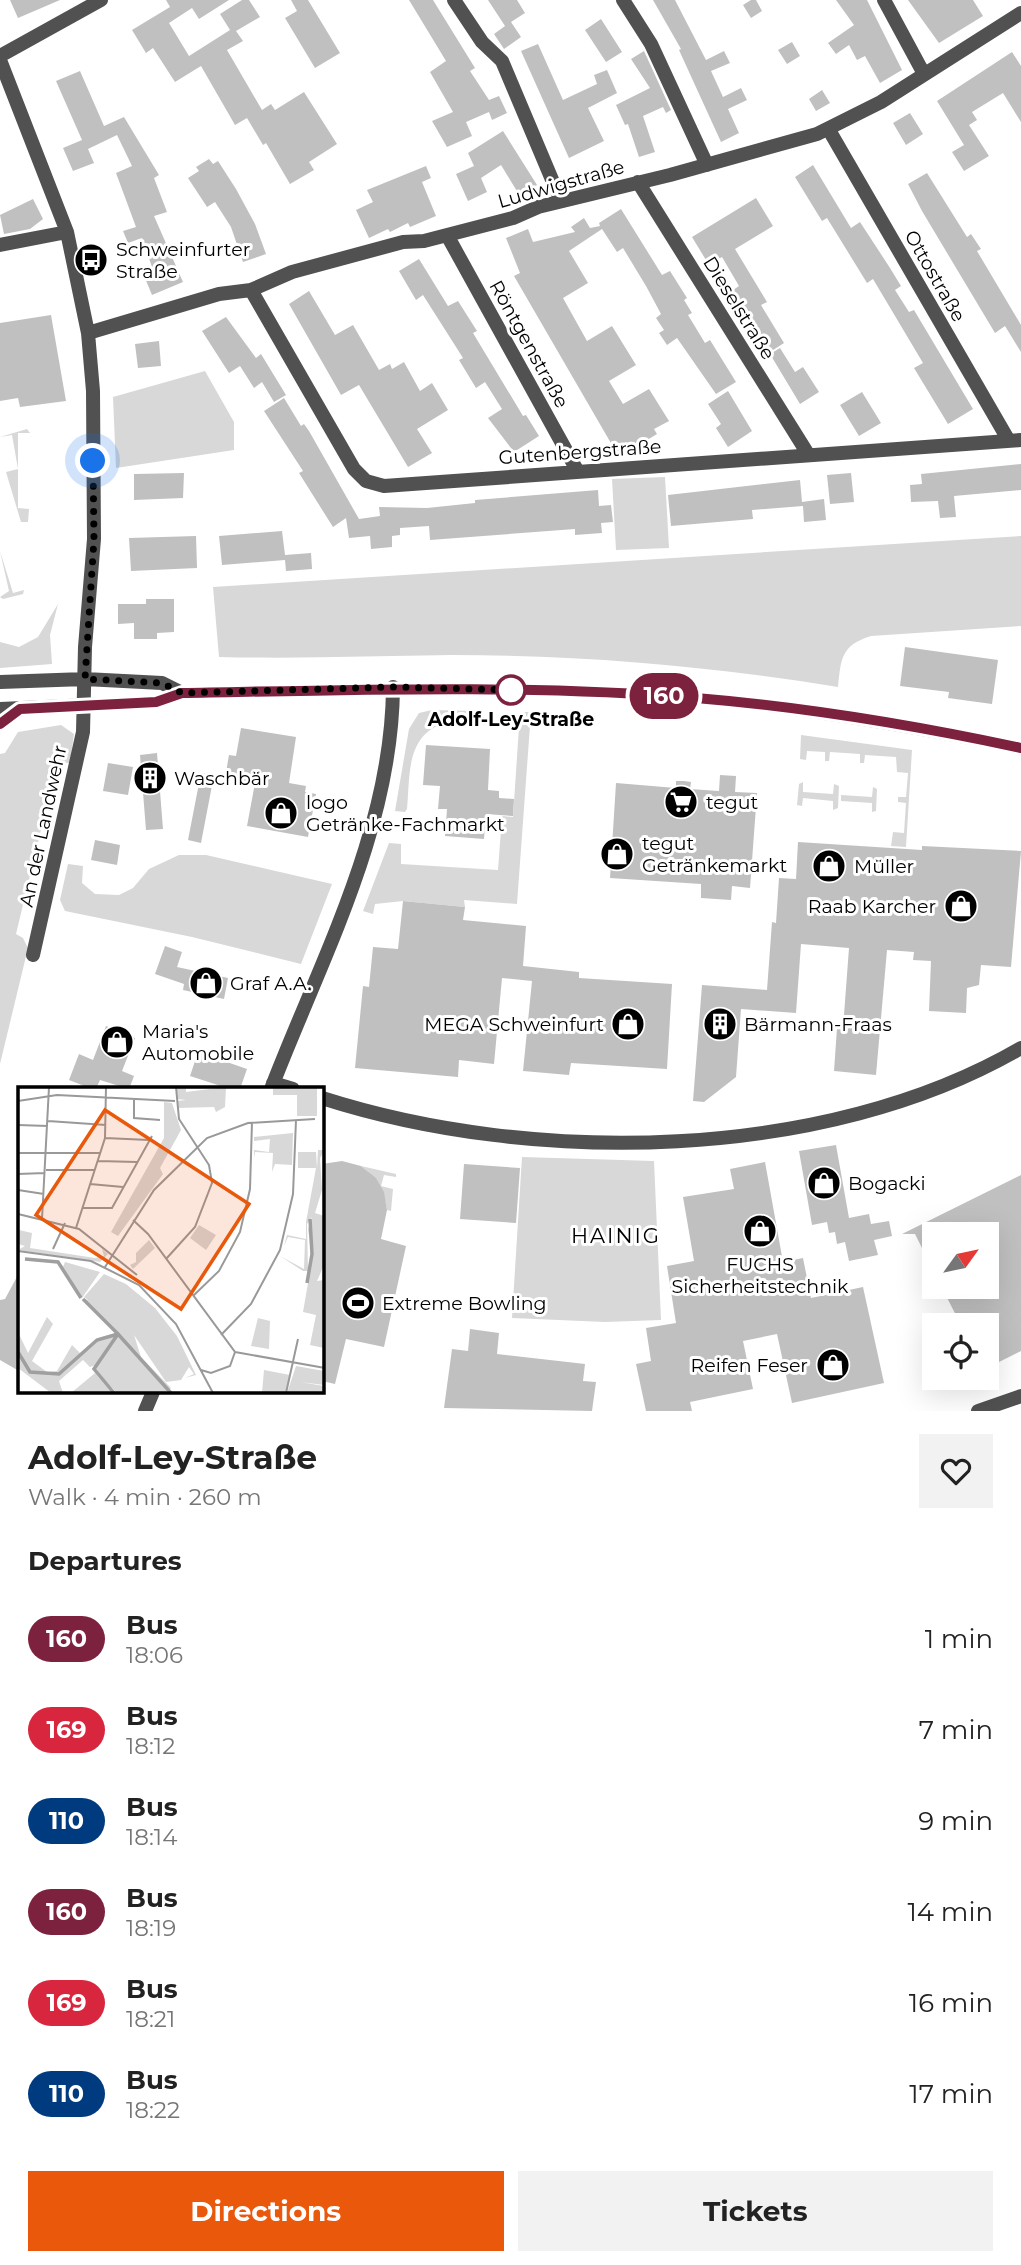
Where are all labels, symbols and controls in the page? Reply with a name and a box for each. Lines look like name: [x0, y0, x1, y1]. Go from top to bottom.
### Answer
street label: Ludwigstraße: [495, 155, 627, 213]
street label: Ottostraße: [900, 226, 970, 326]
place label: Schweinfurter Straße: [116, 238, 250, 283]
bus stop icon: Schweinfurter Straße: [72, 241, 110, 279]
street label: Dieselstraße: [698, 252, 780, 364]
street label: Röntgenstraße: [484, 276, 574, 412]
street label: Gutenbergstraße: [498, 435, 662, 469]
your location: [75, 443, 110, 478]
line badge: 160: [624, 673, 704, 719]
marker: Adolf-Ley-Straße: [496, 675, 526, 705]
text: 160: [644, 681, 685, 710]
place label: Adolf-Ley-Straße: [427, 708, 594, 731]
street label: An der Landwehr: [15, 743, 71, 909]
building icon: Waschbär: [131, 759, 169, 797]
place label: Waschbär: [174, 767, 270, 790]
supermarket icon: tegut: [662, 783, 700, 821]
place label: logo Getränke-Fachmarkt: [306, 791, 505, 836]
place label: tegut: [706, 791, 759, 814]
shop icon: logo Getränke-Fachmarkt: [262, 794, 300, 832]
place label: tegut Getränkemarkt: [642, 832, 787, 877]
shop icon: tegut Getränkemarkt: [598, 835, 636, 873]
shop icon: Müller: [810, 847, 848, 885]
place label: Müller: [854, 855, 914, 878]
shop icon: Raab Karcher: [942, 887, 980, 925]
place label: Raab Karcher: [808, 895, 936, 918]
shop icon: Graf A.A.: [187, 964, 225, 1002]
place label: Graf A.A.: [230, 972, 311, 995]
shop icon: MEGA Schweinfurt: [609, 1005, 647, 1043]
building icon: Bärmann-Fraas: [701, 1005, 739, 1043]
place label: MEGA Schweinfurt: [424, 1013, 604, 1036]
place label: Bärmann-Fraas: [744, 1013, 892, 1036]
place label: Maria's Automobile: [142, 1020, 254, 1065]
shop icon: Maria's Automobile: [98, 1023, 136, 1061]
inset map: [18, 1087, 324, 1394]
shop icon: Bogacki: [805, 1164, 843, 1202]
place label: Bogacki: [848, 1172, 926, 1195]
shop icon: FUCHS Sicherheitstechnik: [741, 1212, 779, 1250]
north arrow: [922, 1222, 999, 1298]
map controls: [922, 1222, 999, 1390]
district label: HAINIG: [571, 1223, 661, 1248]
place label: FUCHS Sicherheitstechnik: [672, 1253, 849, 1298]
sports icon: Extreme Bowling: [339, 1284, 377, 1322]
place label: Extreme Bowling: [382, 1292, 547, 1315]
button: locate: [922, 1313, 999, 1390]
shop icon: Reifen Feser: [814, 1346, 852, 1384]
place label: Reifen Feser: [691, 1354, 808, 1377]
button: heart: [919, 1434, 993, 1508]
text: Adolf-Ley-Straße: [28, 1437, 317, 1477]
text: Walk · 4 min · 260 m: [28, 1483, 262, 1511]
text: Departures: [28, 1545, 182, 1577]
text: Bus: [126, 1609, 178, 1641]
text: 1 min: [925, 1623, 993, 1655]
text: 160: [46, 1624, 87, 1653]
text: 18:06: [126, 1641, 183, 1669]
text: Bus: [126, 1700, 178, 1732]
text: 7 min: [919, 1714, 993, 1746]
text: 169: [47, 1715, 86, 1744]
text: 18:12: [126, 1732, 175, 1760]
text: Bus: [126, 1791, 178, 1823]
text: 9 min: [918, 1805, 993, 1837]
text: 110: [49, 1806, 84, 1835]
text: 18:14: [126, 1823, 177, 1851]
text: Bus: [126, 1882, 178, 1914]
text: 14 min: [907, 1896, 993, 1928]
text: 160: [46, 1897, 87, 1926]
text: 18:19: [126, 1914, 176, 1942]
text: Bus: [126, 1973, 178, 2005]
text: 16 min: [909, 1987, 993, 2019]
text: 169: [47, 1988, 86, 2017]
text: 18:21: [126, 2005, 175, 2033]
text: Bus: [126, 2064, 178, 2096]
text: 17 min: [909, 2078, 993, 2110]
text: 110: [49, 2079, 84, 2108]
text: 18:22: [126, 2096, 180, 2124]
button: Directions: [28, 2171, 504, 2251]
button: Tickets: [518, 2171, 993, 2251]

